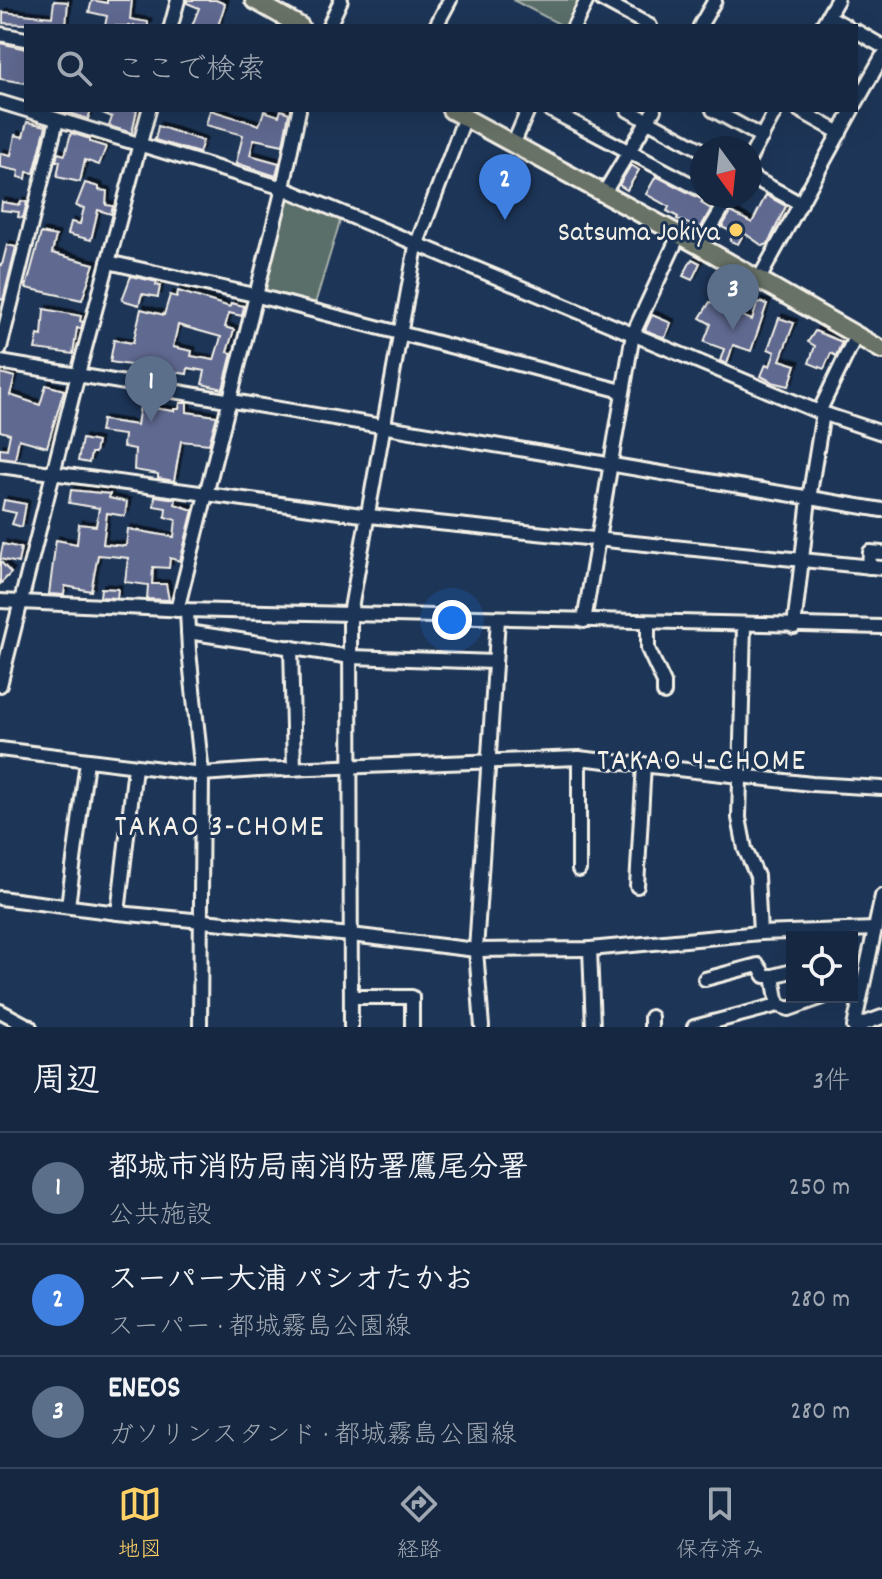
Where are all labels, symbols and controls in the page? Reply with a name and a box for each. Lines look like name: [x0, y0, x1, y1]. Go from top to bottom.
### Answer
search box: [24, 24, 858, 112]
icon: search: [52, 46, 96, 90]
text: ここで検索: [116, 51, 266, 94]
north arrow: [690, 136, 762, 208]
pin: 2: [479, 154, 531, 220]
place label: Satsuma Jokiya: [558, 215, 721, 255]
marker: Satsuma Jokiya: [727, 221, 745, 239]
pin: 3: [707, 264, 759, 330]
pin: 1: [125, 356, 177, 422]
your location: [432, 600, 472, 640]
district label: TAKAO 4-CHOME: [597, 742, 807, 785]
district label: TAKAO 3-CHOME: [115, 808, 325, 851]
map controls: [786, 931, 858, 1003]
button: locate: [786, 931, 858, 1003]
text: 周辺: [32, 1059, 100, 1108]
text: 3件: [812, 1064, 850, 1101]
text: 都城市消防局南消防署鷹尾分署: [108, 1149, 528, 1192]
text: 1: [55, 1170, 61, 1207]
text: 250 m: [789, 1170, 850, 1207]
text: 公共施設: [108, 1198, 212, 1235]
text: スーパー大浦 パシオたかお: [108, 1261, 474, 1304]
text: 2: [52, 1282, 64, 1319]
text: 280 m: [790, 1282, 850, 1319]
text: スーパー · 都城霧島公園線: [108, 1310, 411, 1347]
text: ENEOS: [108, 1369, 181, 1412]
text: 3: [52, 1394, 64, 1431]
text: 280 m: [790, 1394, 850, 1431]
text: ガソリンスタンド · 都城霧島公園線: [108, 1418, 516, 1455]
tab: 地図: [118, 1482, 162, 1567]
tab: 経路: [397, 1482, 441, 1567]
tab: 保存済み: [676, 1482, 764, 1567]

